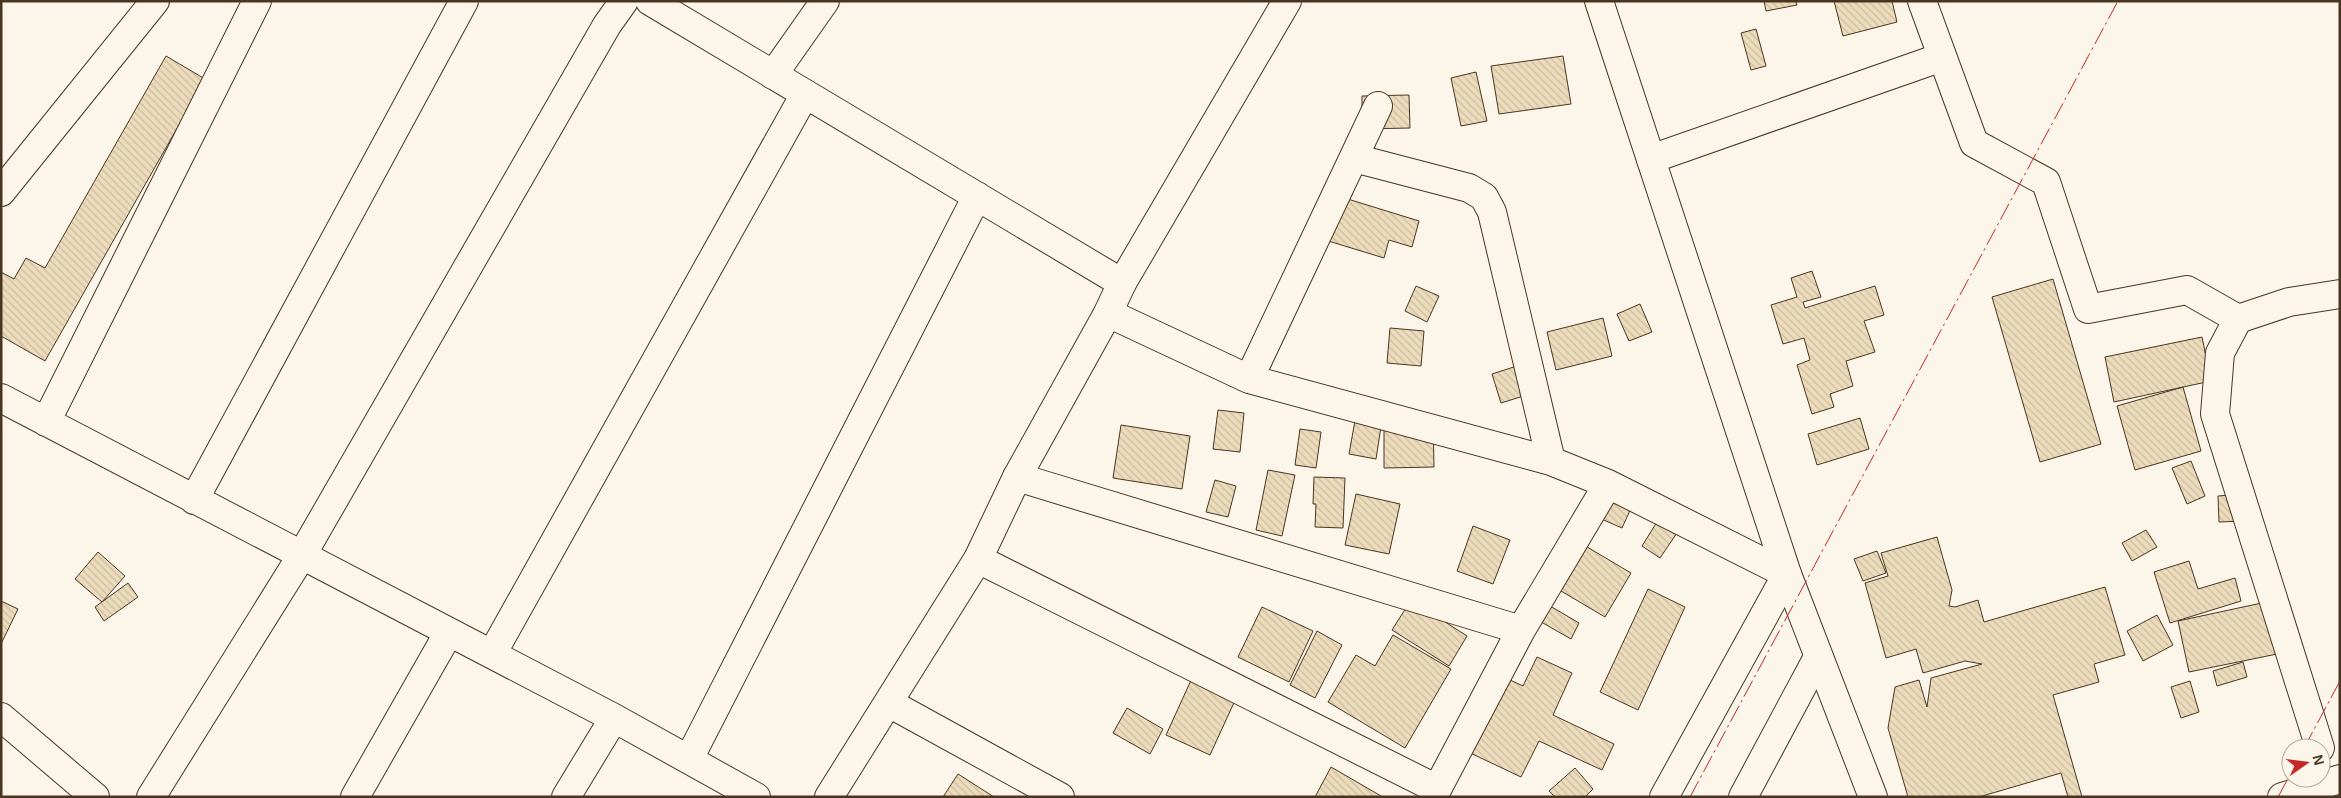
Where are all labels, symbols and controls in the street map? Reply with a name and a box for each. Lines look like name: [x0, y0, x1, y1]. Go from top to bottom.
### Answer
north arrow: [2281, 738, 2331, 788]
text: N: [2310, 753, 2328, 767]

